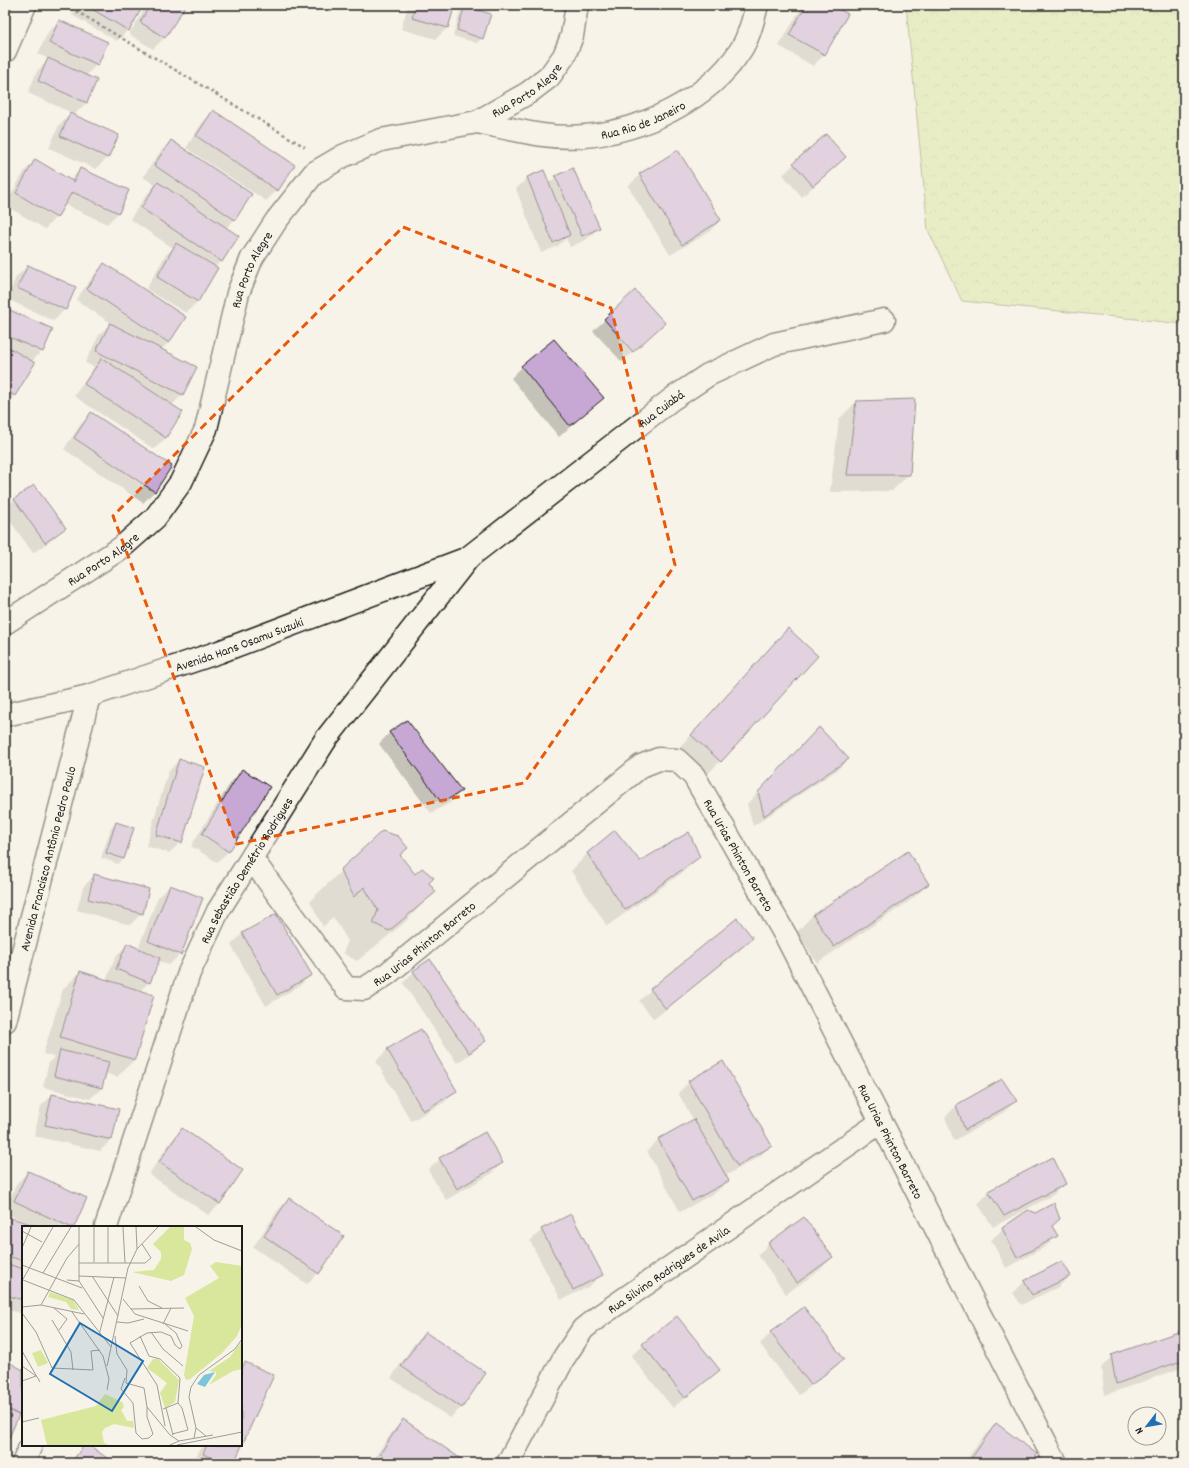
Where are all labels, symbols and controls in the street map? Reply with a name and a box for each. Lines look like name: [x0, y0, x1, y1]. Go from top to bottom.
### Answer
street label: Rua Porto Alegre: [489, 60, 568, 124]
street label: Rua Rio de Janeiro: [600, 97, 690, 146]
street label: Rua Porto Alegre: [228, 228, 279, 310]
street label: Rua Cuiabá: [635, 386, 689, 434]
street label: Rua Porto Alegre: [64, 529, 145, 592]
street label: Avenida Hans Osamu Suzuki: [173, 614, 307, 678]
street label: Avenida Francisco Antônio Pedro Paulo: [16, 764, 83, 954]
street label: Rua Sebastião Demétrio Rodrigues: [197, 794, 299, 948]
street label: Rua Urias Phinton Barreto: [697, 796, 777, 916]
street label: Rua Urias Phinton Barreto: [370, 898, 481, 993]
street label: Rua Urias Phinton Barreto: [851, 1081, 926, 1203]
street label: Rua Silvino Rodrigues de Avila: [604, 1221, 735, 1320]
inset map: [22, 1226, 242, 1446]
north arrow: [1127, 1406, 1167, 1446]
text: N: [1132, 1423, 1148, 1437]

